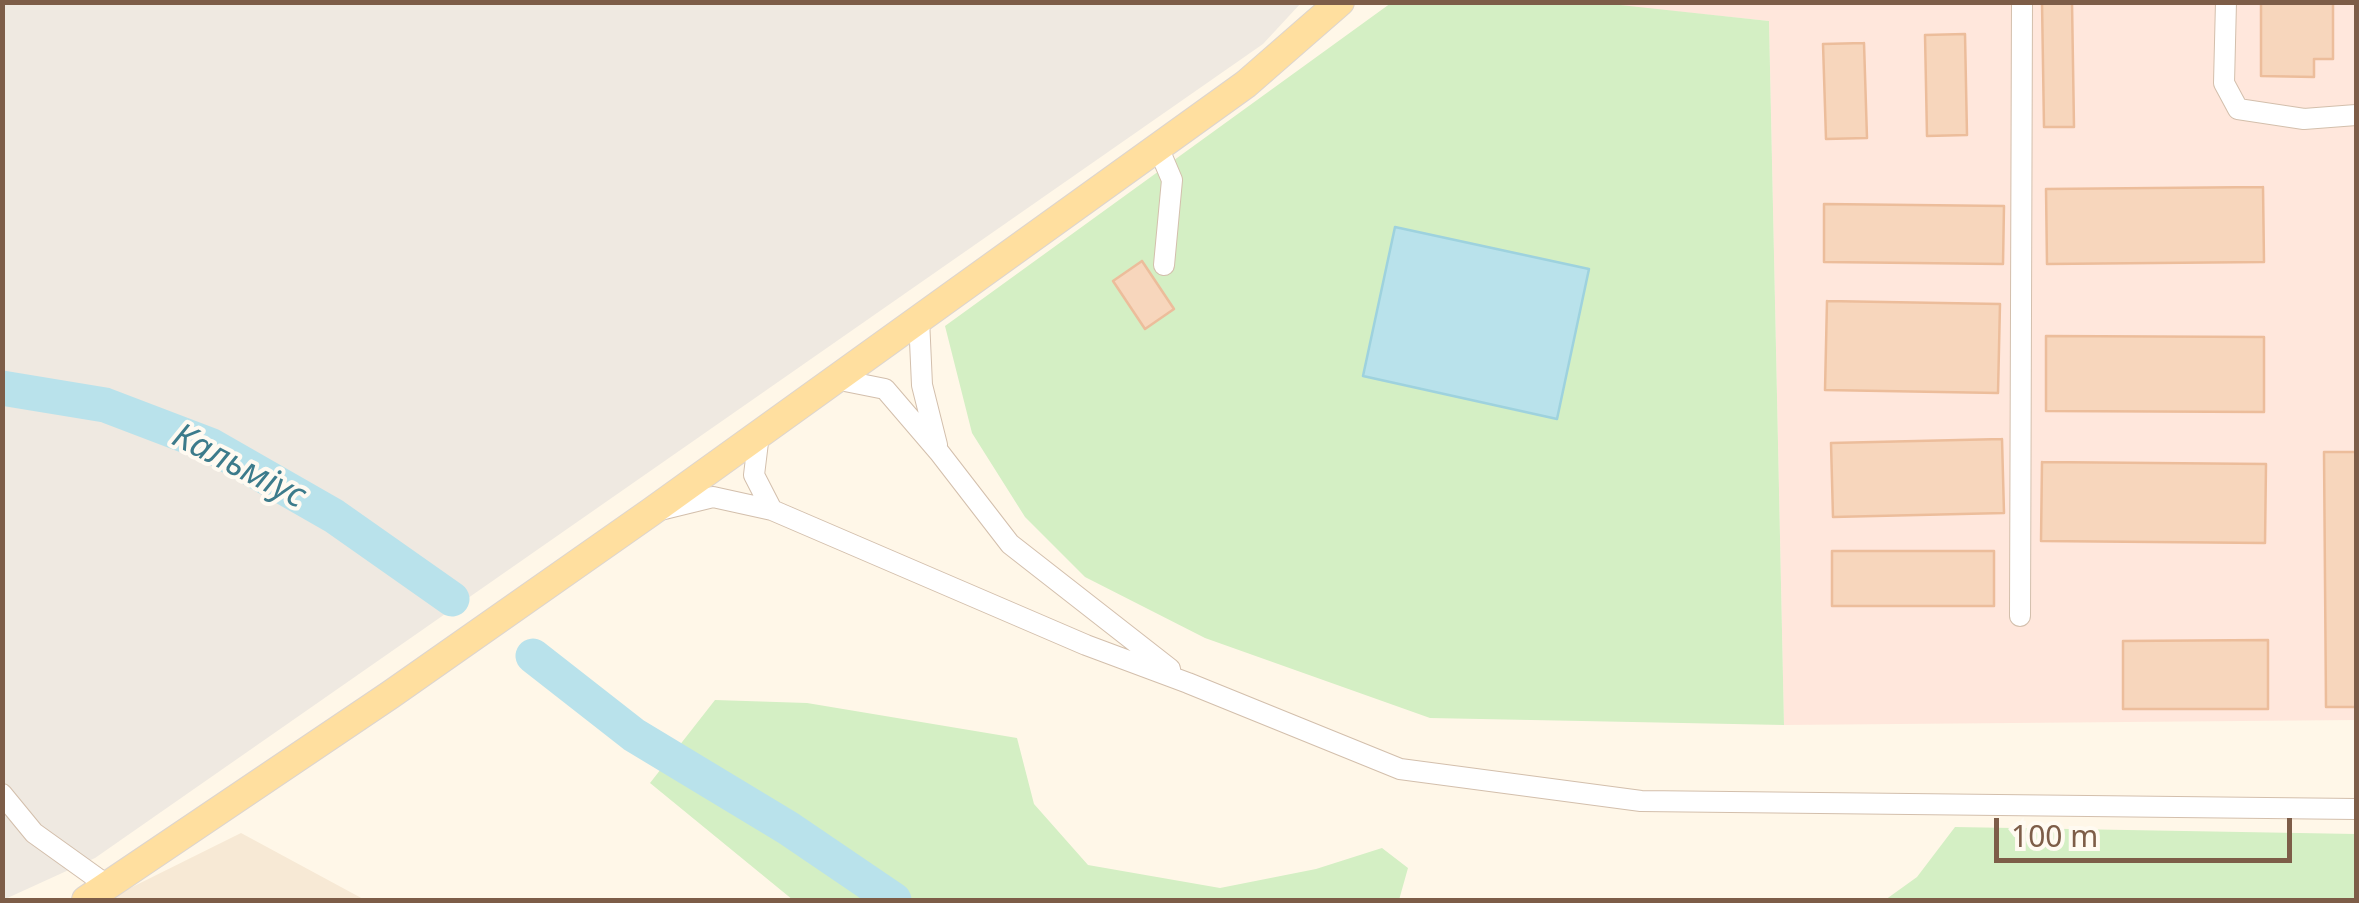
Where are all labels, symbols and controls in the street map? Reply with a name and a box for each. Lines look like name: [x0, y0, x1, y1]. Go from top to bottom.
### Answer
water label: Кальміус: [165, 416, 313, 518]
scale bar: [1999, 798, 2296, 860]
text: 100 m: [2011, 815, 2098, 856]

